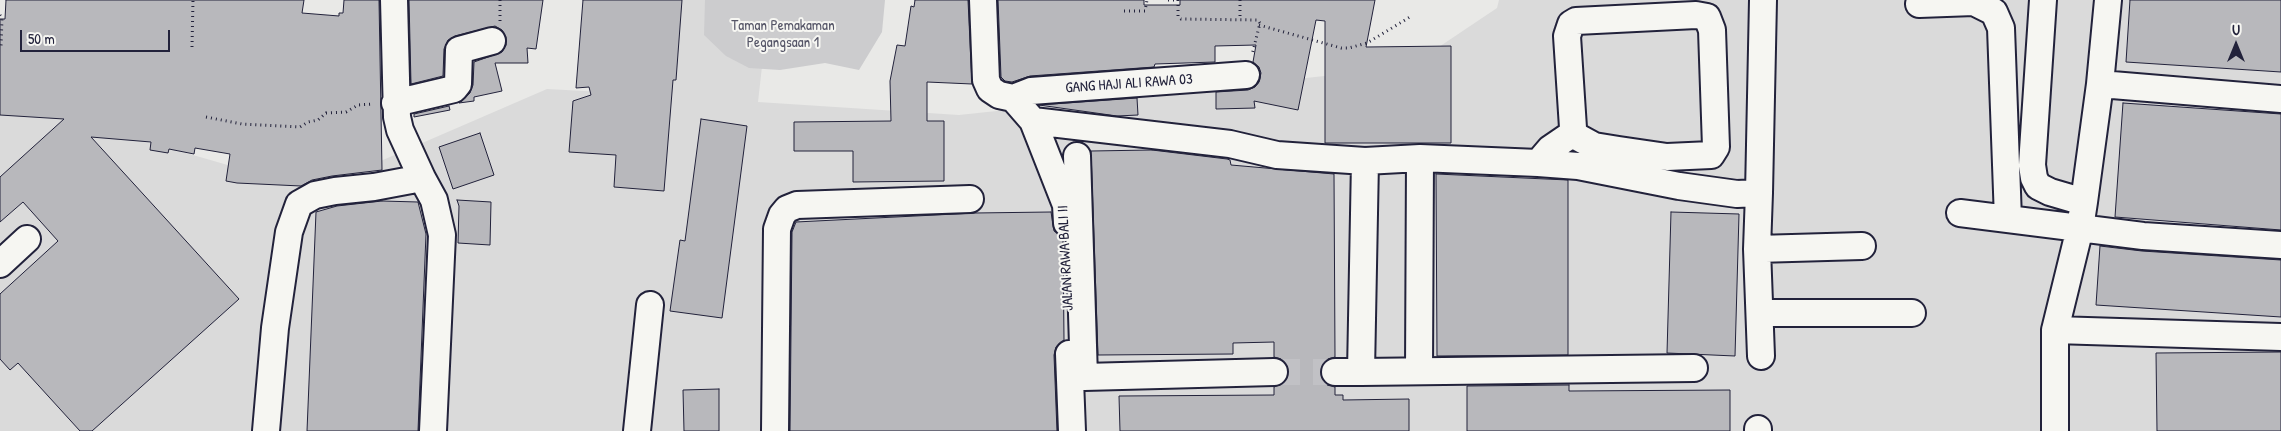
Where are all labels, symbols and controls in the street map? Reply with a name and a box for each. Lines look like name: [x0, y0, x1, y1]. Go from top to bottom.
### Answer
park label: Taman Pemakaman Pegangsaan 1: [731, 17, 835, 52]
scale bar: [22, 20, 172, 52]
north arrow: [2211, 20, 2261, 70]
text: U: [2232, 20, 2240, 39]
text: 50 m: [28, 28, 55, 49]
street label: GANG HAJI ALI RAWA 03: [1065, 71, 1193, 97]
street label: JALAN RAWA BALI II: [1054, 205, 1078, 311]

